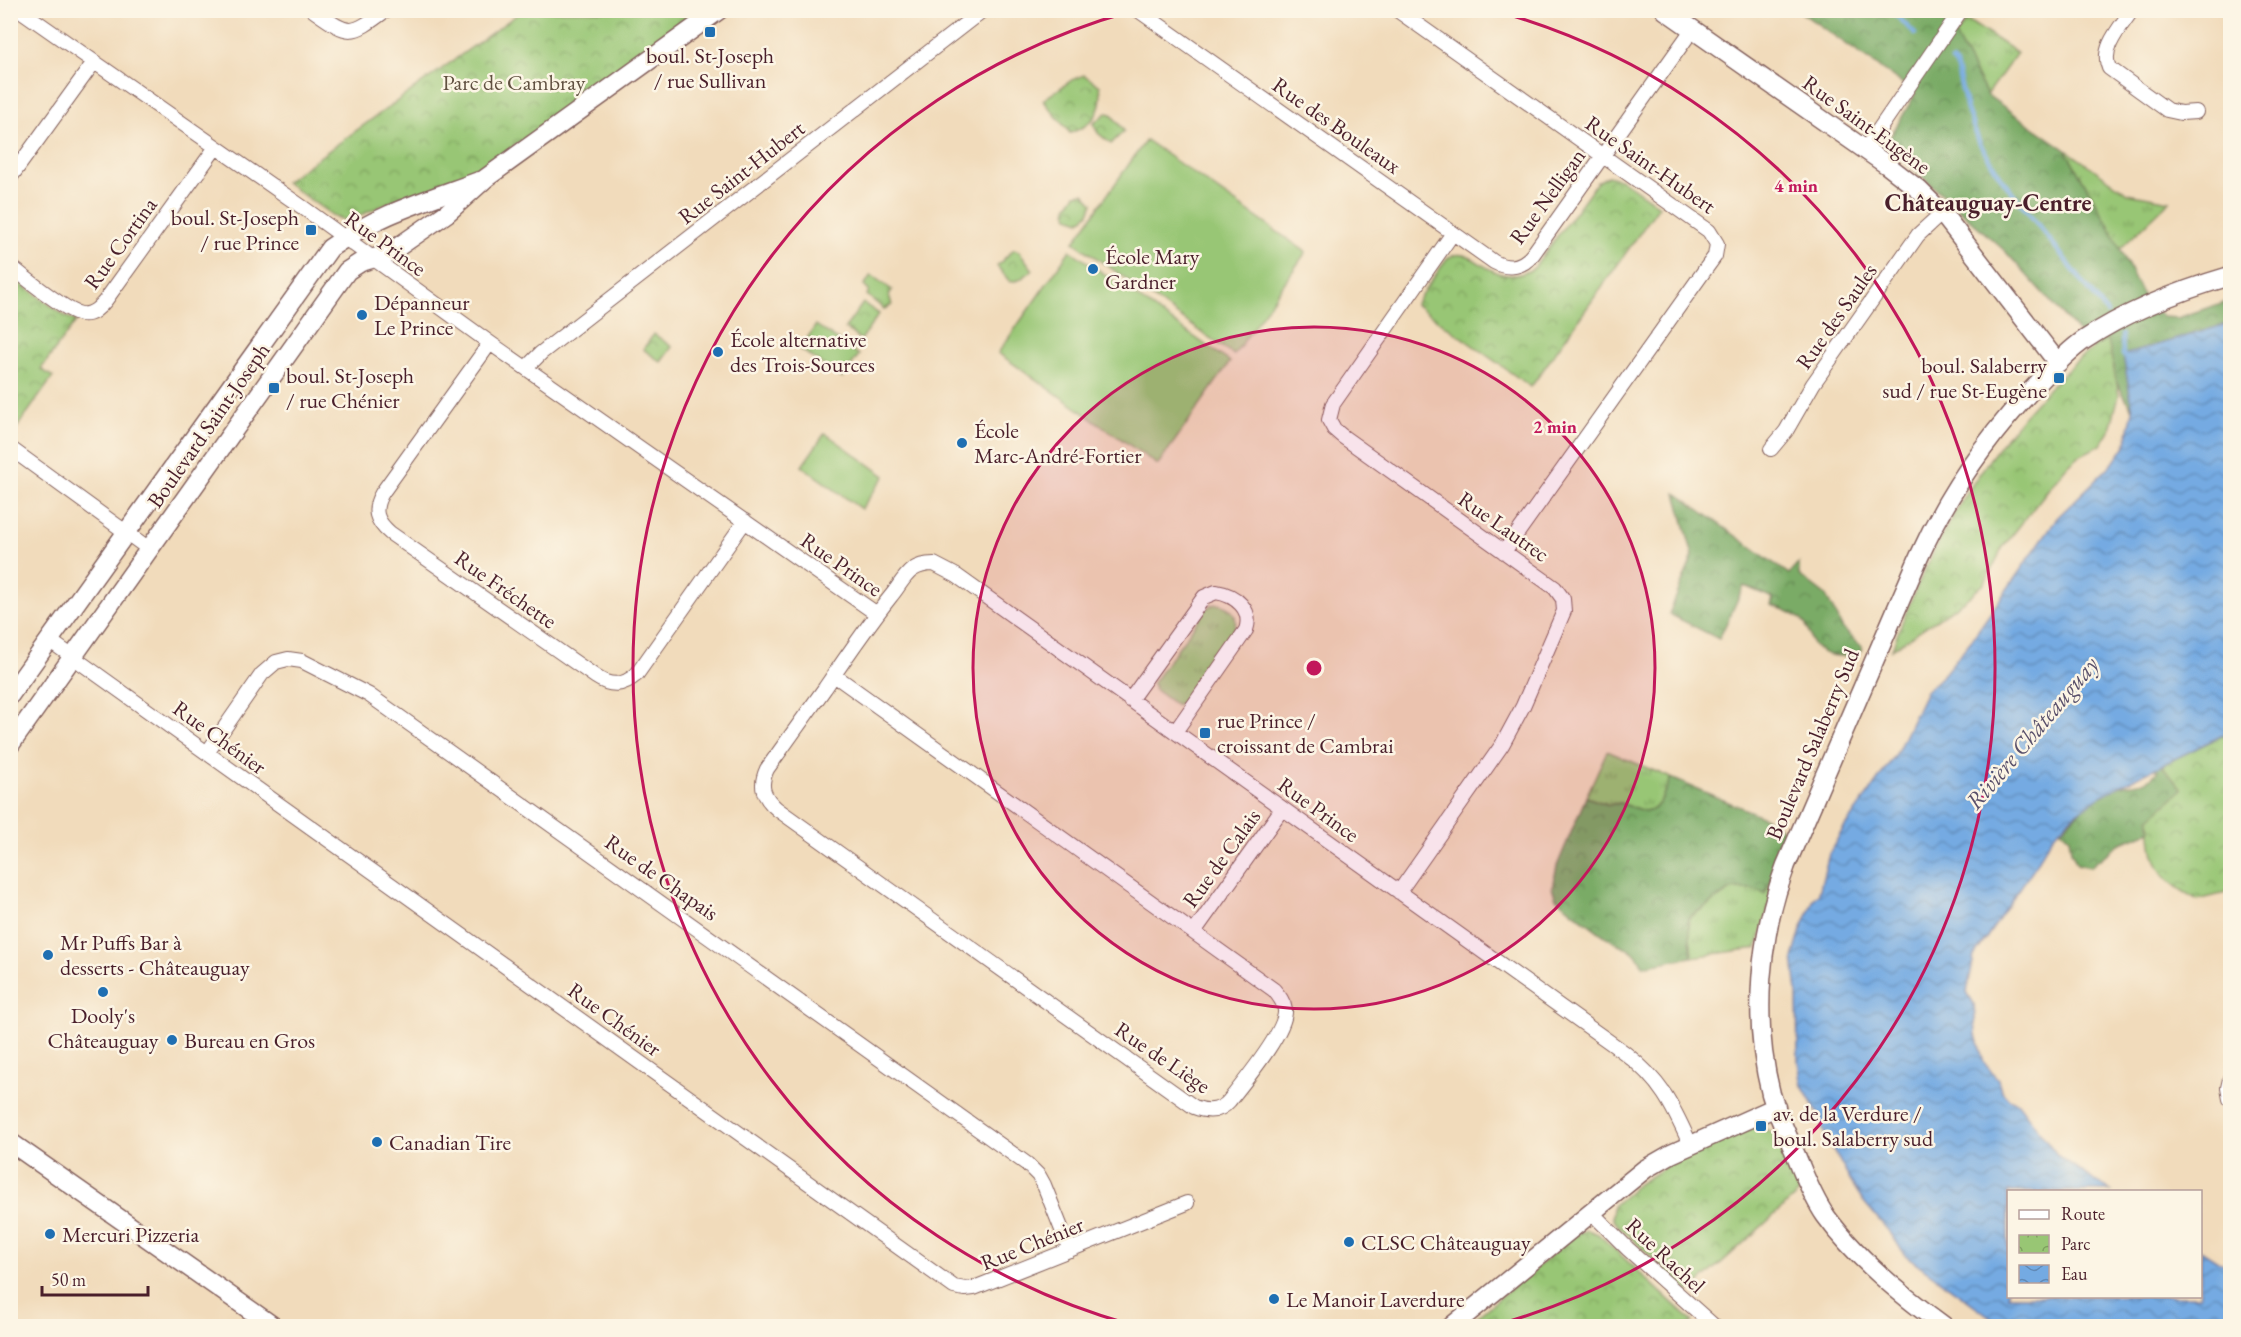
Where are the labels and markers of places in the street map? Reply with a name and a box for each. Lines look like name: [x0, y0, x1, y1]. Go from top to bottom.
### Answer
marker: boul. St-Joseph / rue Sullivan: [703, 25, 717, 39]
place label: boul. St-Joseph / rue Sullivan: [646, 41, 774, 95]
place label: boul. St-Joseph / rue Prince: [171, 203, 299, 257]
marker: boul. St-Joseph / rue Prince: [304, 223, 318, 237]
place label: École Mary Gardner: [1105, 242, 1200, 296]
marker: École Mary Gardner: [1086, 262, 1100, 276]
place label: Dépanneur Le Prince: [374, 288, 470, 342]
marker: Dépanneur Le Prince: [355, 308, 369, 322]
place label: École alternative des Trois-Sources: [730, 325, 875, 379]
marker: École alternative des Trois-Sources: [711, 345, 725, 359]
place label: boul. Salaberry sud / rue St-Eugène: [1882, 351, 2047, 405]
place label: boul. St-Joseph / rue Chénier: [286, 361, 414, 415]
marker: boul. Salaberry sud / rue St-Eugène: [2052, 371, 2066, 385]
marker: boul. St-Joseph / rue Chénier: [267, 381, 281, 395]
place label: École Marc-André-Fortier: [974, 416, 1142, 470]
marker: École Marc-André-Fortier: [955, 436, 969, 450]
centre of rings: [1304, 658, 1324, 678]
place label: rue Prince / croissant de Cambrai: [1217, 706, 1394, 760]
marker: rue Prince / croissant de Cambrai: [1198, 726, 1212, 740]
place label: Mr Puffs Bar à desserts - Châteauguay: [60, 928, 250, 982]
marker: Mr Puffs Bar à desserts - Châteauguay: [41, 948, 55, 962]
marker: Dooly's Châteauguay: [96, 985, 110, 999]
place label: Dooly's Châteauguay: [48, 1001, 159, 1055]
place label: Bureau en Gros: [184, 1026, 315, 1055]
marker: Bureau en Gros: [165, 1033, 179, 1047]
place label: av. de la Verdure / boul. Salaberry sud: [1773, 1099, 1934, 1153]
marker: av. de la Verdure / boul. Salaberry sud: [1754, 1119, 1768, 1133]
place label: Canadian Tire: [389, 1128, 512, 1157]
marker: Canadian Tire: [370, 1135, 384, 1149]
place label: Mercuri Pizzeria: [62, 1220, 199, 1249]
marker: Mercuri Pizzeria: [43, 1227, 57, 1241]
place label: CLSC Châteauguay: [1361, 1228, 1531, 1257]
marker: CLSC Châteauguay: [1342, 1235, 1356, 1249]
place label: Le Manoir Laverdure: [1286, 1285, 1465, 1314]
marker: Le Manoir Laverdure: [1267, 1292, 1281, 1306]

